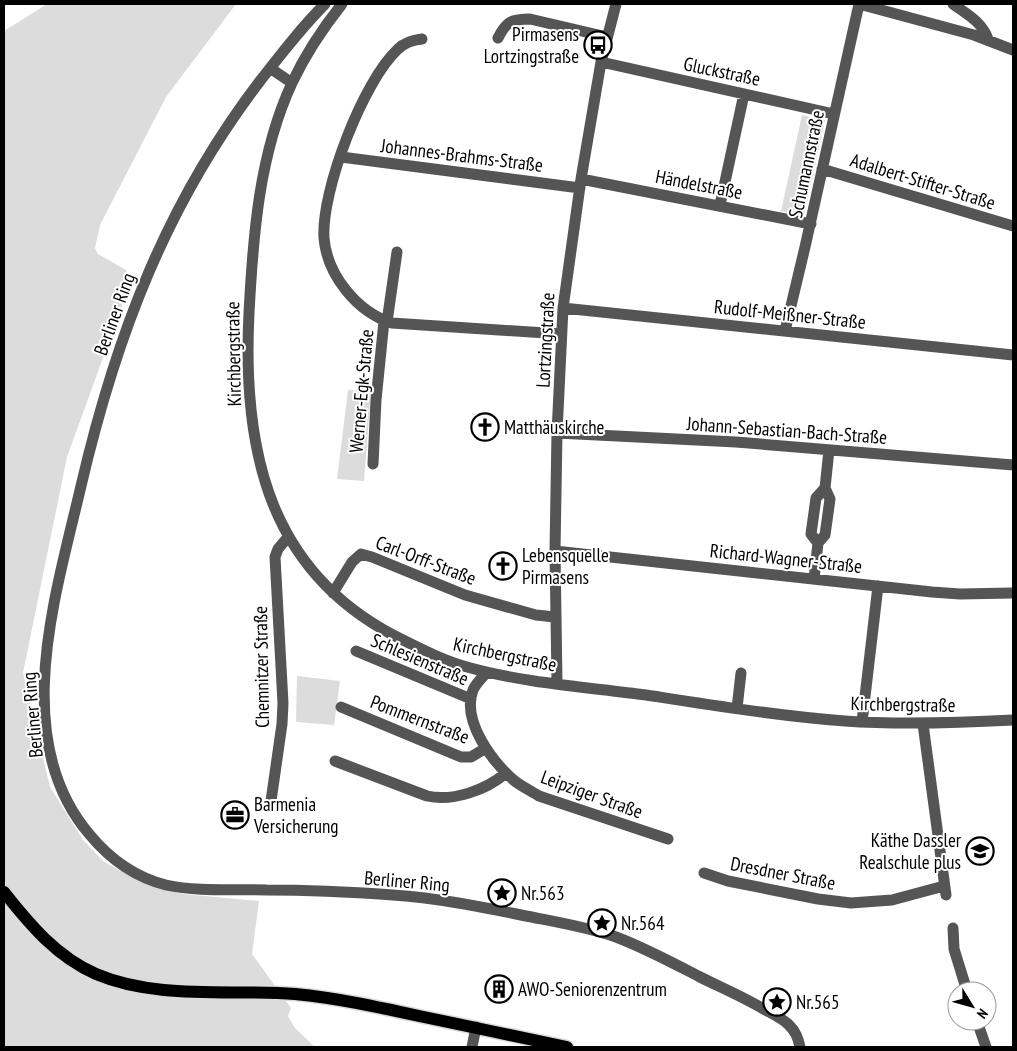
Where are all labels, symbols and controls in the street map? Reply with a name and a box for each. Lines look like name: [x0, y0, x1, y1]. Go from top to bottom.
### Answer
place label: Pirmasens Lortzingstraße: [484, 22, 579, 68]
bus stop icon: Pirmasens Lortzingstraße: [583, 30, 613, 60]
street label: Gluckstraße: [681, 51, 763, 91]
street label: Schumannstraße: [783, 108, 829, 220]
street label: Johannes-Brahms-Straße: [379, 133, 544, 177]
street label: Adalbert-Stifter-Straße: [848, 148, 999, 215]
street label: Händelstraße: [653, 164, 745, 204]
street label: Berliner Ring: [88, 270, 140, 358]
street label: Lortzingstraße: [531, 292, 559, 388]
street label: Rudolf-Meißner-Straße: [713, 294, 867, 334]
street label: Kirchbergstraße: [220, 301, 246, 407]
street label: Werner-Egk-Straße: [344, 328, 378, 454]
street label: Johann-Sebastian-Bach-Straße: [685, 411, 888, 449]
church icon: Matthäuskirche: [470, 412, 500, 442]
place label: Matthäuskirche: [504, 415, 605, 439]
street label: Carl-Orff-Straße: [372, 530, 480, 590]
street label: Richard-Wagner-Straße: [709, 538, 863, 578]
place label: Lebensquelle Pirmasens: [522, 543, 609, 589]
church icon: Lebensquelle Pirmasens: [488, 551, 518, 581]
street label: Chemnitzer Straße: [248, 606, 274, 728]
street label: Schlesienstraße: [368, 628, 473, 690]
street label: Kirchbergstraße: [451, 631, 559, 677]
street label: Berliner Ring: [16, 671, 48, 759]
street label: Pommernstraße: [367, 689, 473, 749]
street label: Kirchbergstraße: [850, 691, 956, 717]
street label: Leipziger Straße: [538, 764, 646, 824]
place label: Barmenia Versicherung: [253, 792, 338, 838]
office icon: Barmenia Versicherung: [220, 800, 250, 830]
place label: Käthe Dassler Realschule plus: [859, 828, 962, 874]
school or university icon: Käthe Dassler Realschule plus: [965, 836, 995, 866]
street label: Dresdner Straße: [728, 851, 838, 895]
street label: Berliner Ring: [363, 865, 451, 897]
place icon: Nr.563: [487, 878, 517, 908]
place label: Nr.563: [521, 881, 564, 905]
place icon: Nr.564: [587, 908, 617, 938]
place label: Nr.564: [621, 911, 665, 935]
building icon: AWO-Seniorenzentrum: [484, 974, 514, 1004]
place label: AWO-Seniorenzentrum: [518, 977, 667, 1001]
north arrow: [947, 981, 997, 1031]
place icon: Nr.565: [762, 987, 792, 1017]
place label: Nr.565: [796, 990, 839, 1014]
text: N: [973, 1005, 992, 1022]

